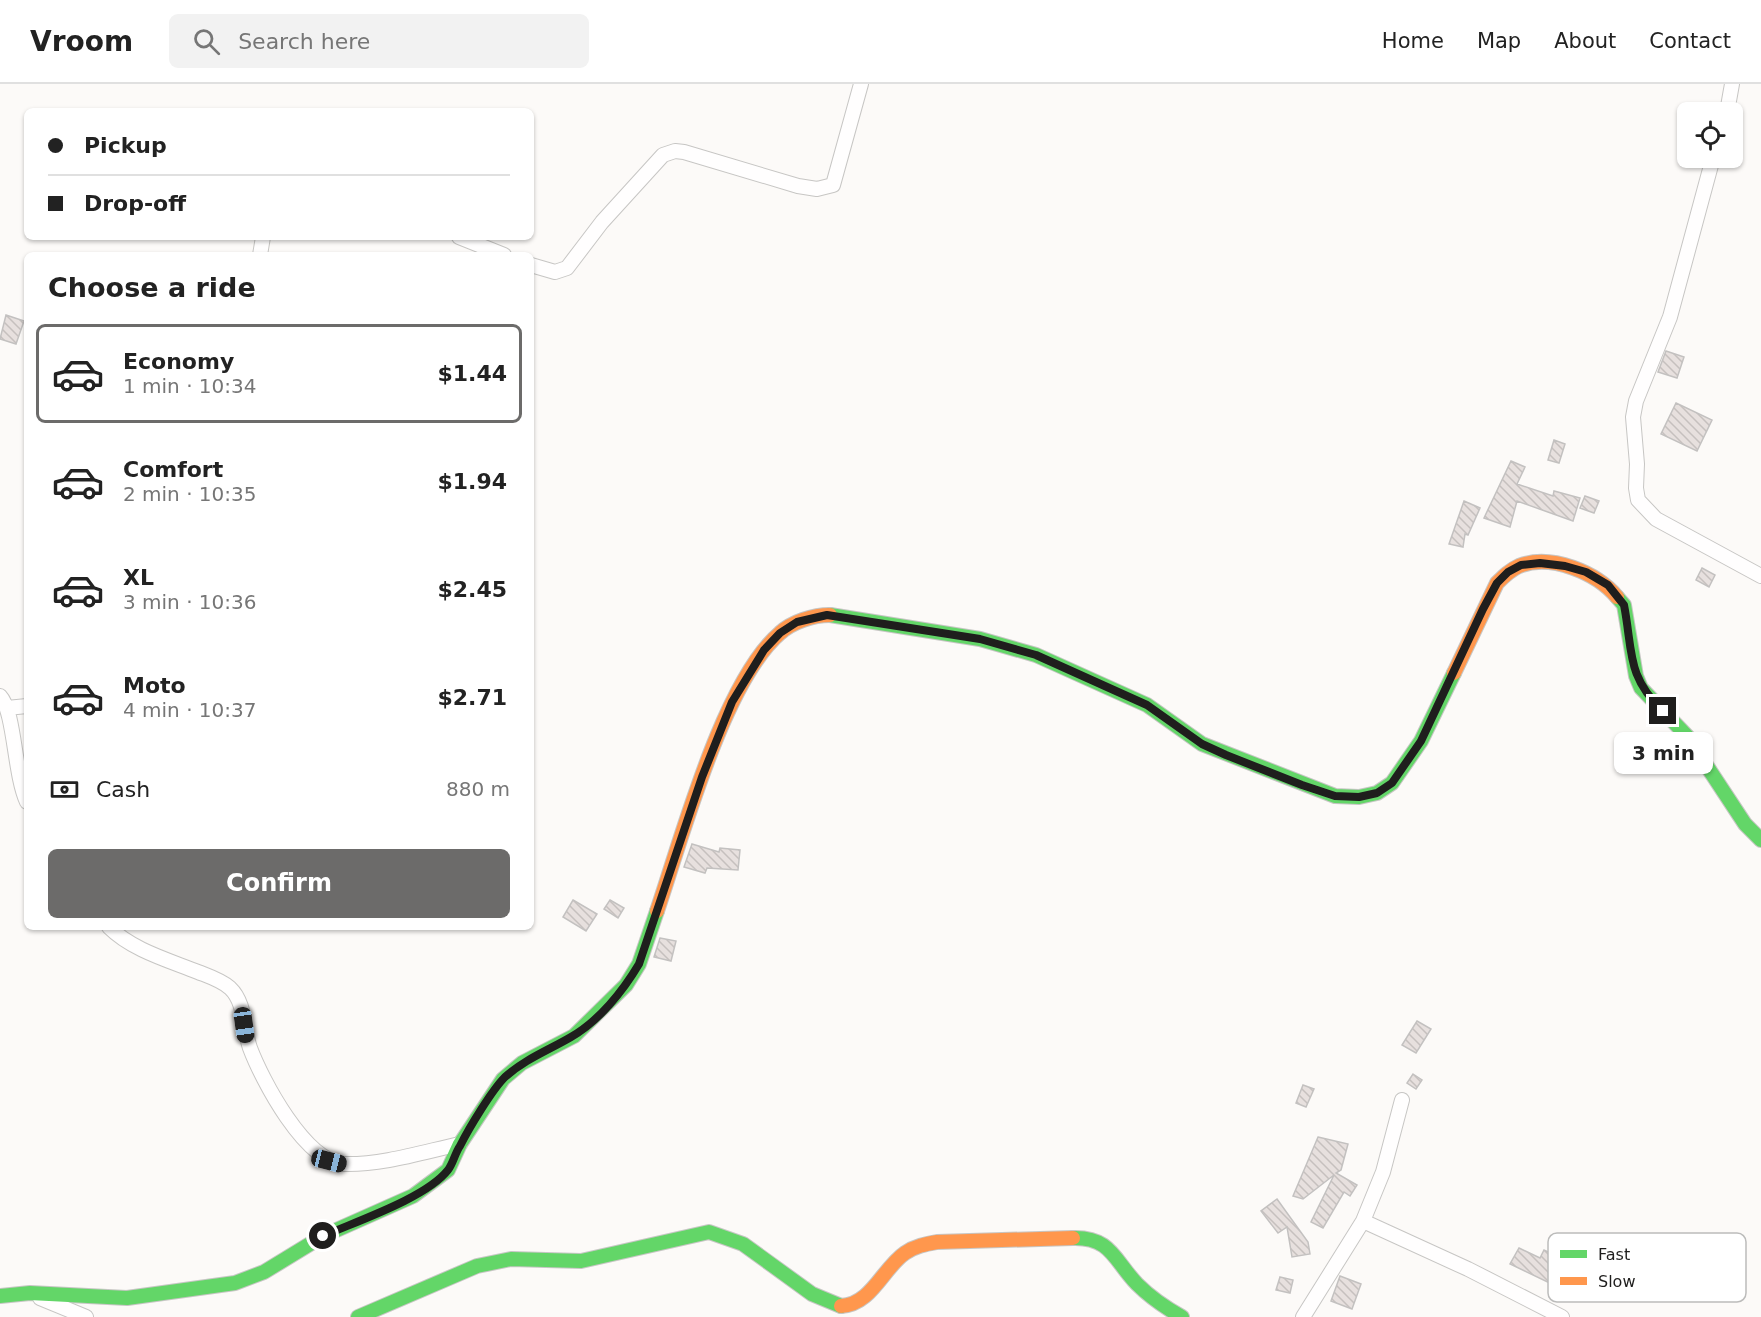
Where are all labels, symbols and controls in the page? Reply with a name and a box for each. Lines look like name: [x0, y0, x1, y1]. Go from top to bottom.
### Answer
search box: [169, 14, 589, 68]
text: Vroom: [30, 25, 133, 58]
icon: search: [190, 25, 223, 58]
text: Search here: [238, 29, 370, 54]
text: Home: [1382, 29, 1444, 53]
text: Map: [1477, 29, 1521, 53]
text: About: [1554, 29, 1616, 53]
text: Contact: [1649, 29, 1731, 53]
map controls: [1677, 102, 1743, 168]
button: locate: [1677, 102, 1743, 168]
text: Pickup: [84, 133, 167, 158]
text: Drop-off: [84, 191, 186, 216]
text: Choose a ride: [48, 272, 256, 303]
icon: car: [51, 347, 105, 401]
text: Economy: [123, 349, 234, 374]
text: $1.44: [437, 361, 507, 386]
text: 1 min · 10:34: [123, 374, 257, 398]
icon: car: [51, 455, 105, 509]
text: Comfort: [123, 457, 223, 482]
text: $1.94: [437, 469, 507, 494]
text: 2 min · 10:35: [123, 482, 257, 506]
icon: car: [51, 563, 105, 617]
text: XL: [123, 565, 154, 590]
text: $2.45: [437, 577, 507, 602]
text: 3 min · 10:36: [123, 590, 257, 614]
icon: car: [51, 671, 105, 725]
text: Moto: [123, 673, 186, 698]
text: $2.71: [437, 685, 507, 710]
route end: [1649, 697, 1676, 724]
text: 4 min · 10:37: [123, 698, 257, 722]
callout: 3 min: [1614, 732, 1712, 774]
text: 3 min: [1632, 741, 1695, 765]
icon: cash: [48, 773, 81, 806]
text: Cash: [96, 777, 150, 802]
text: 880 m: [446, 777, 510, 801]
button: Confirm: [48, 849, 510, 918]
car: [233, 1006, 255, 1044]
car: [309, 1148, 349, 1174]
route start: [309, 1222, 336, 1249]
legend: [1548, 1233, 1746, 1302]
text: Fast: [1598, 1245, 1630, 1264]
text: Slow: [1598, 1272, 1635, 1291]

